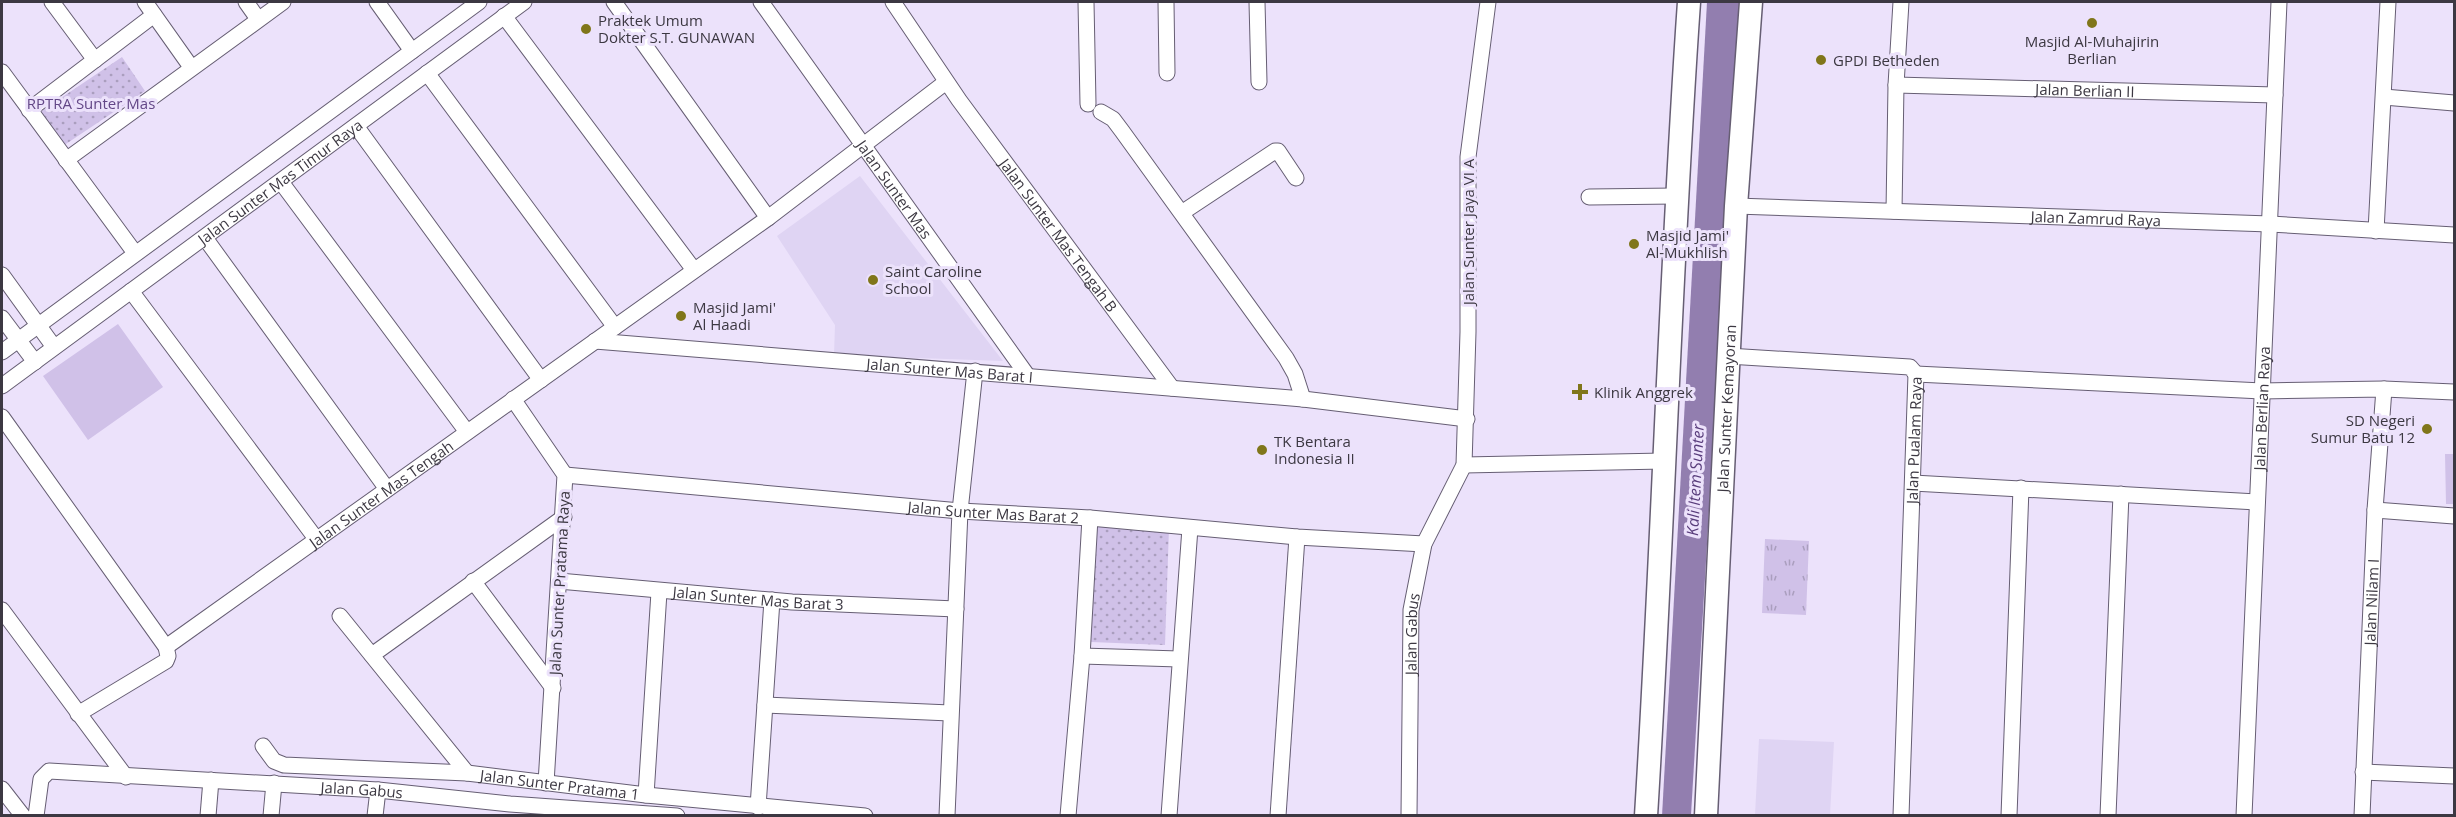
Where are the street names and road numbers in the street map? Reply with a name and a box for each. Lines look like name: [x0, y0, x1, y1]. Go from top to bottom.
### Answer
street label: Jalan Berlian II: [2033, 79, 2135, 101]
street label: Jalan Sunter Mas Timur Raya: [192, 114, 366, 250]
street label: Jalan Sunter Mas: [851, 134, 937, 243]
street label: Jalan Sunter Mas Tengah B: [994, 153, 1122, 316]
street label: Jalan Sunter Jaya VI A: [1458, 158, 1478, 307]
street label: Jalan Zamrud Raya: [2028, 206, 2161, 230]
street label: Jalan Sunter Kemayoran: [1712, 324, 1740, 495]
street label: Jalan Berlian Raya: [2249, 346, 2274, 473]
street label: Jalan Sunter Mas Barat I: [864, 353, 1034, 387]
street label: Jalan Pualam Raya: [1902, 376, 1926, 506]
street label: Jalan Sunter Mas Tengah: [303, 436, 457, 553]
street label: Jalan Sunter Pratama Raya: [544, 490, 574, 678]
street label: Jalan Sunter Mas Barat 2: [905, 496, 1079, 527]
street label: Jalan Nilam I: [2359, 558, 2383, 648]
street label: Jalan Sunter Mas Barat 3: [670, 581, 844, 614]
street label: Jalan Gabus: [1400, 591, 1424, 677]
street label: Jalan Sunter Pratama 1: [477, 764, 640, 804]
street label: Jalan Gabus: [318, 777, 404, 803]

